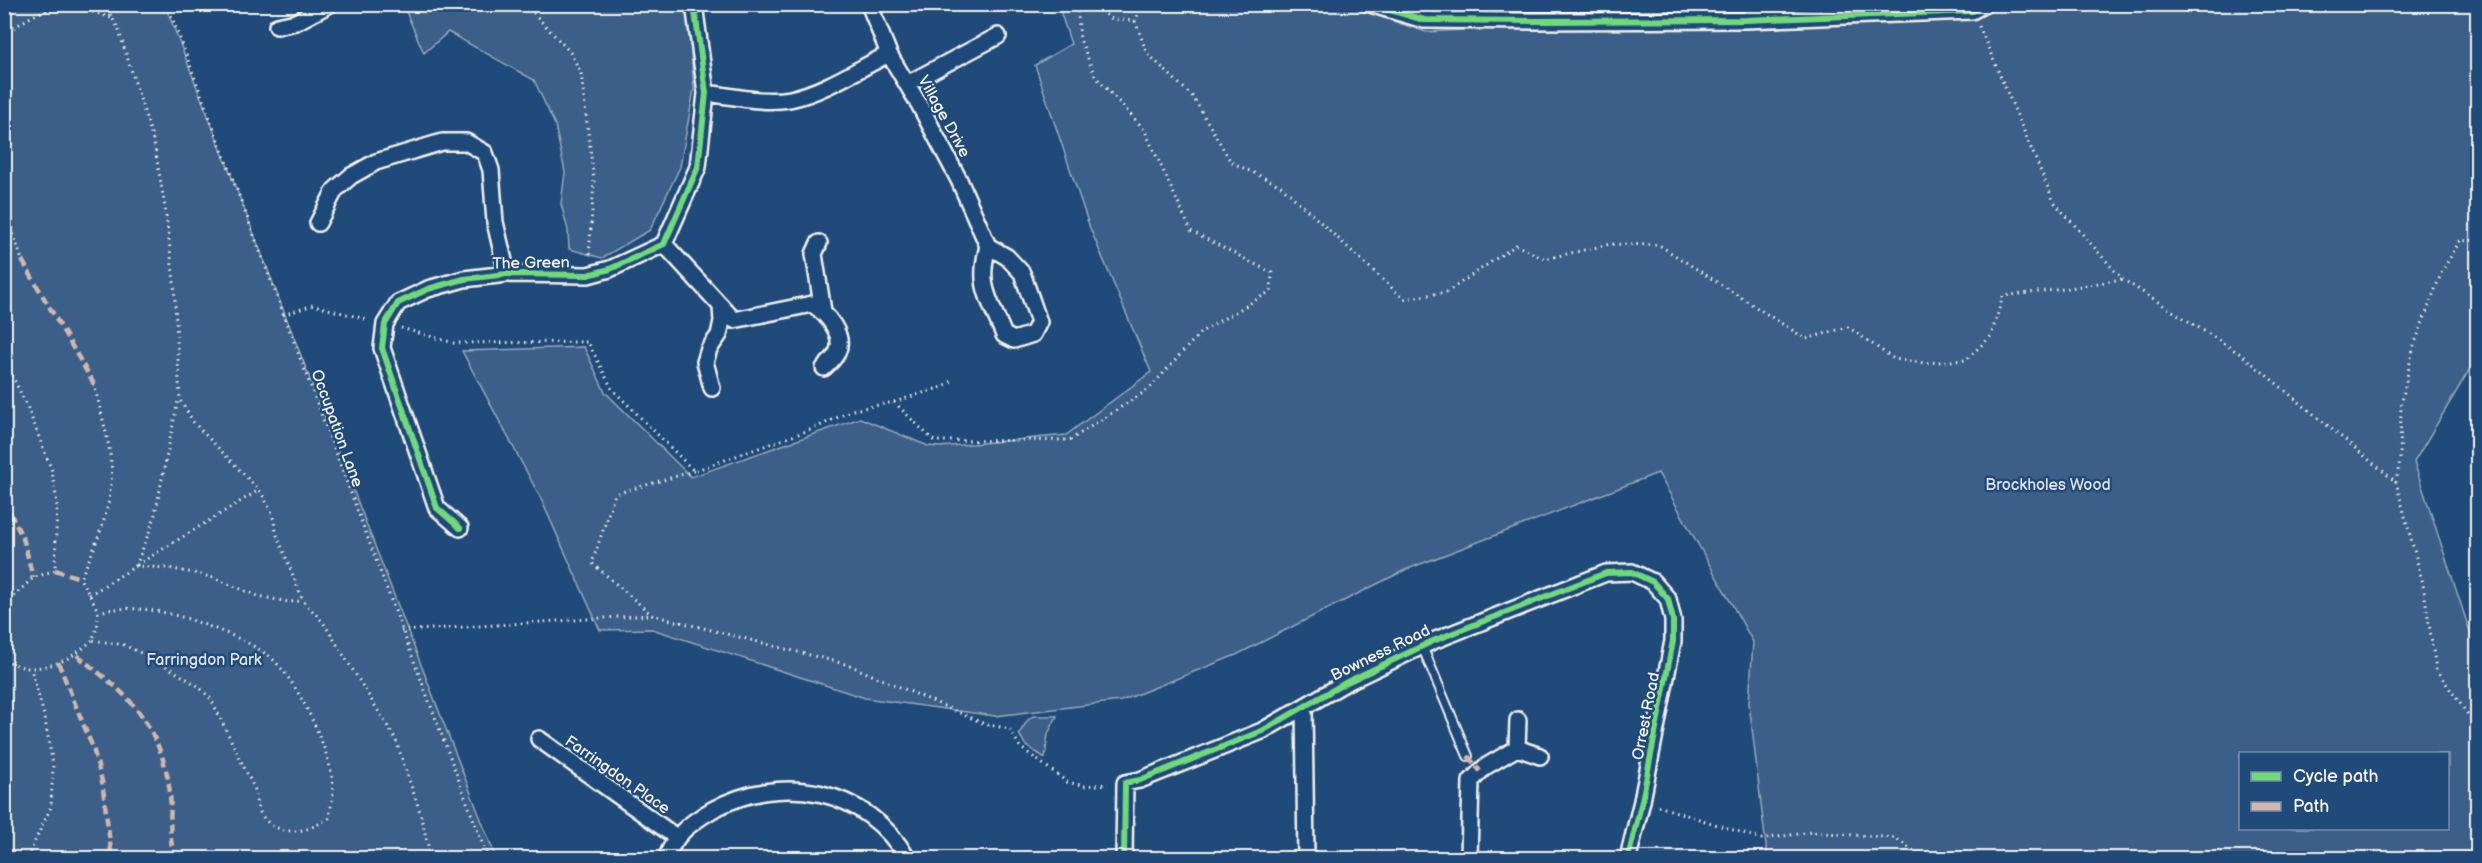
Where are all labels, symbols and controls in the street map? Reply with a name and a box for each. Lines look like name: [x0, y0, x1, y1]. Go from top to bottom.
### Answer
street label: Village Drive: [913, 73, 974, 161]
street label: The Green: [492, 253, 570, 274]
street label: Occupation Lane: [307, 367, 367, 490]
park label: Brockholes Wood: [1985, 476, 2111, 495]
street label: Bowness Road: [1328, 621, 1433, 686]
park label: Farringdon Park: [146, 651, 262, 670]
street label: Orrest Road: [1629, 671, 1664, 762]
street label: Farringdon Place: [561, 732, 674, 819]
legend: [2239, 752, 2449, 830]
text: Cycle path: [2293, 766, 2379, 787]
text: Path: [2293, 796, 2329, 817]

